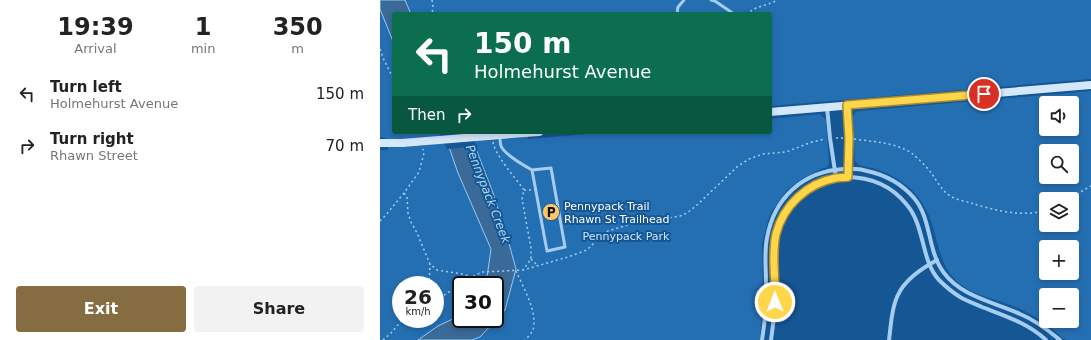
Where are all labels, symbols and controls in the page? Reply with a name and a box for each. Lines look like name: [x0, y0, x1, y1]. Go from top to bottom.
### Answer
text: 19:39: [57, 13, 134, 41]
text: 1: [195, 13, 211, 41]
text: 350: [273, 13, 323, 41]
text: 150 m: [474, 27, 571, 60]
icon: left: [408, 28, 460, 80]
text: Arrival: [74, 41, 117, 56]
text: min: [191, 41, 215, 56]
text: m: [291, 41, 304, 56]
text: Holmehurst Avenue: [474, 61, 651, 82]
pin: [967, 77, 1001, 111]
text: Turn left: [50, 78, 122, 96]
icon: left: [16, 83, 38, 105]
icon: arrive: [973, 83, 995, 105]
text: 150 m: [316, 85, 364, 103]
text: Holmehurst Avenue: [50, 96, 178, 111]
map controls: [1039, 96, 1079, 328]
button: sound: [1039, 96, 1079, 136]
icon: right: [453, 104, 475, 126]
text: Then: [408, 106, 445, 124]
text: Turn right: [50, 130, 134, 148]
icon: right: [16, 135, 38, 157]
text: 70 m: [326, 137, 364, 155]
water label: Pennypack Creek: [463, 143, 514, 246]
button: search: [1039, 144, 1079, 184]
text: Rhawn Street: [50, 148, 138, 163]
button: layers: [1039, 192, 1079, 232]
place label: Pennypack Trail Rhawn St Trailhead: [564, 200, 670, 226]
parking icon: Pennypack Trail Rhawn St Trailhead: [541, 202, 561, 222]
park label: Pennypack Park: [583, 230, 670, 243]
button: +: [1039, 240, 1079, 280]
speed limit sign: 30: [452, 276, 504, 328]
position arrow: [754, 281, 796, 323]
text: 26: [404, 285, 432, 309]
button: Exit: [16, 286, 186, 332]
button: Share: [194, 286, 364, 332]
button: −: [1039, 288, 1079, 328]
text: km/h: [405, 306, 431, 317]

